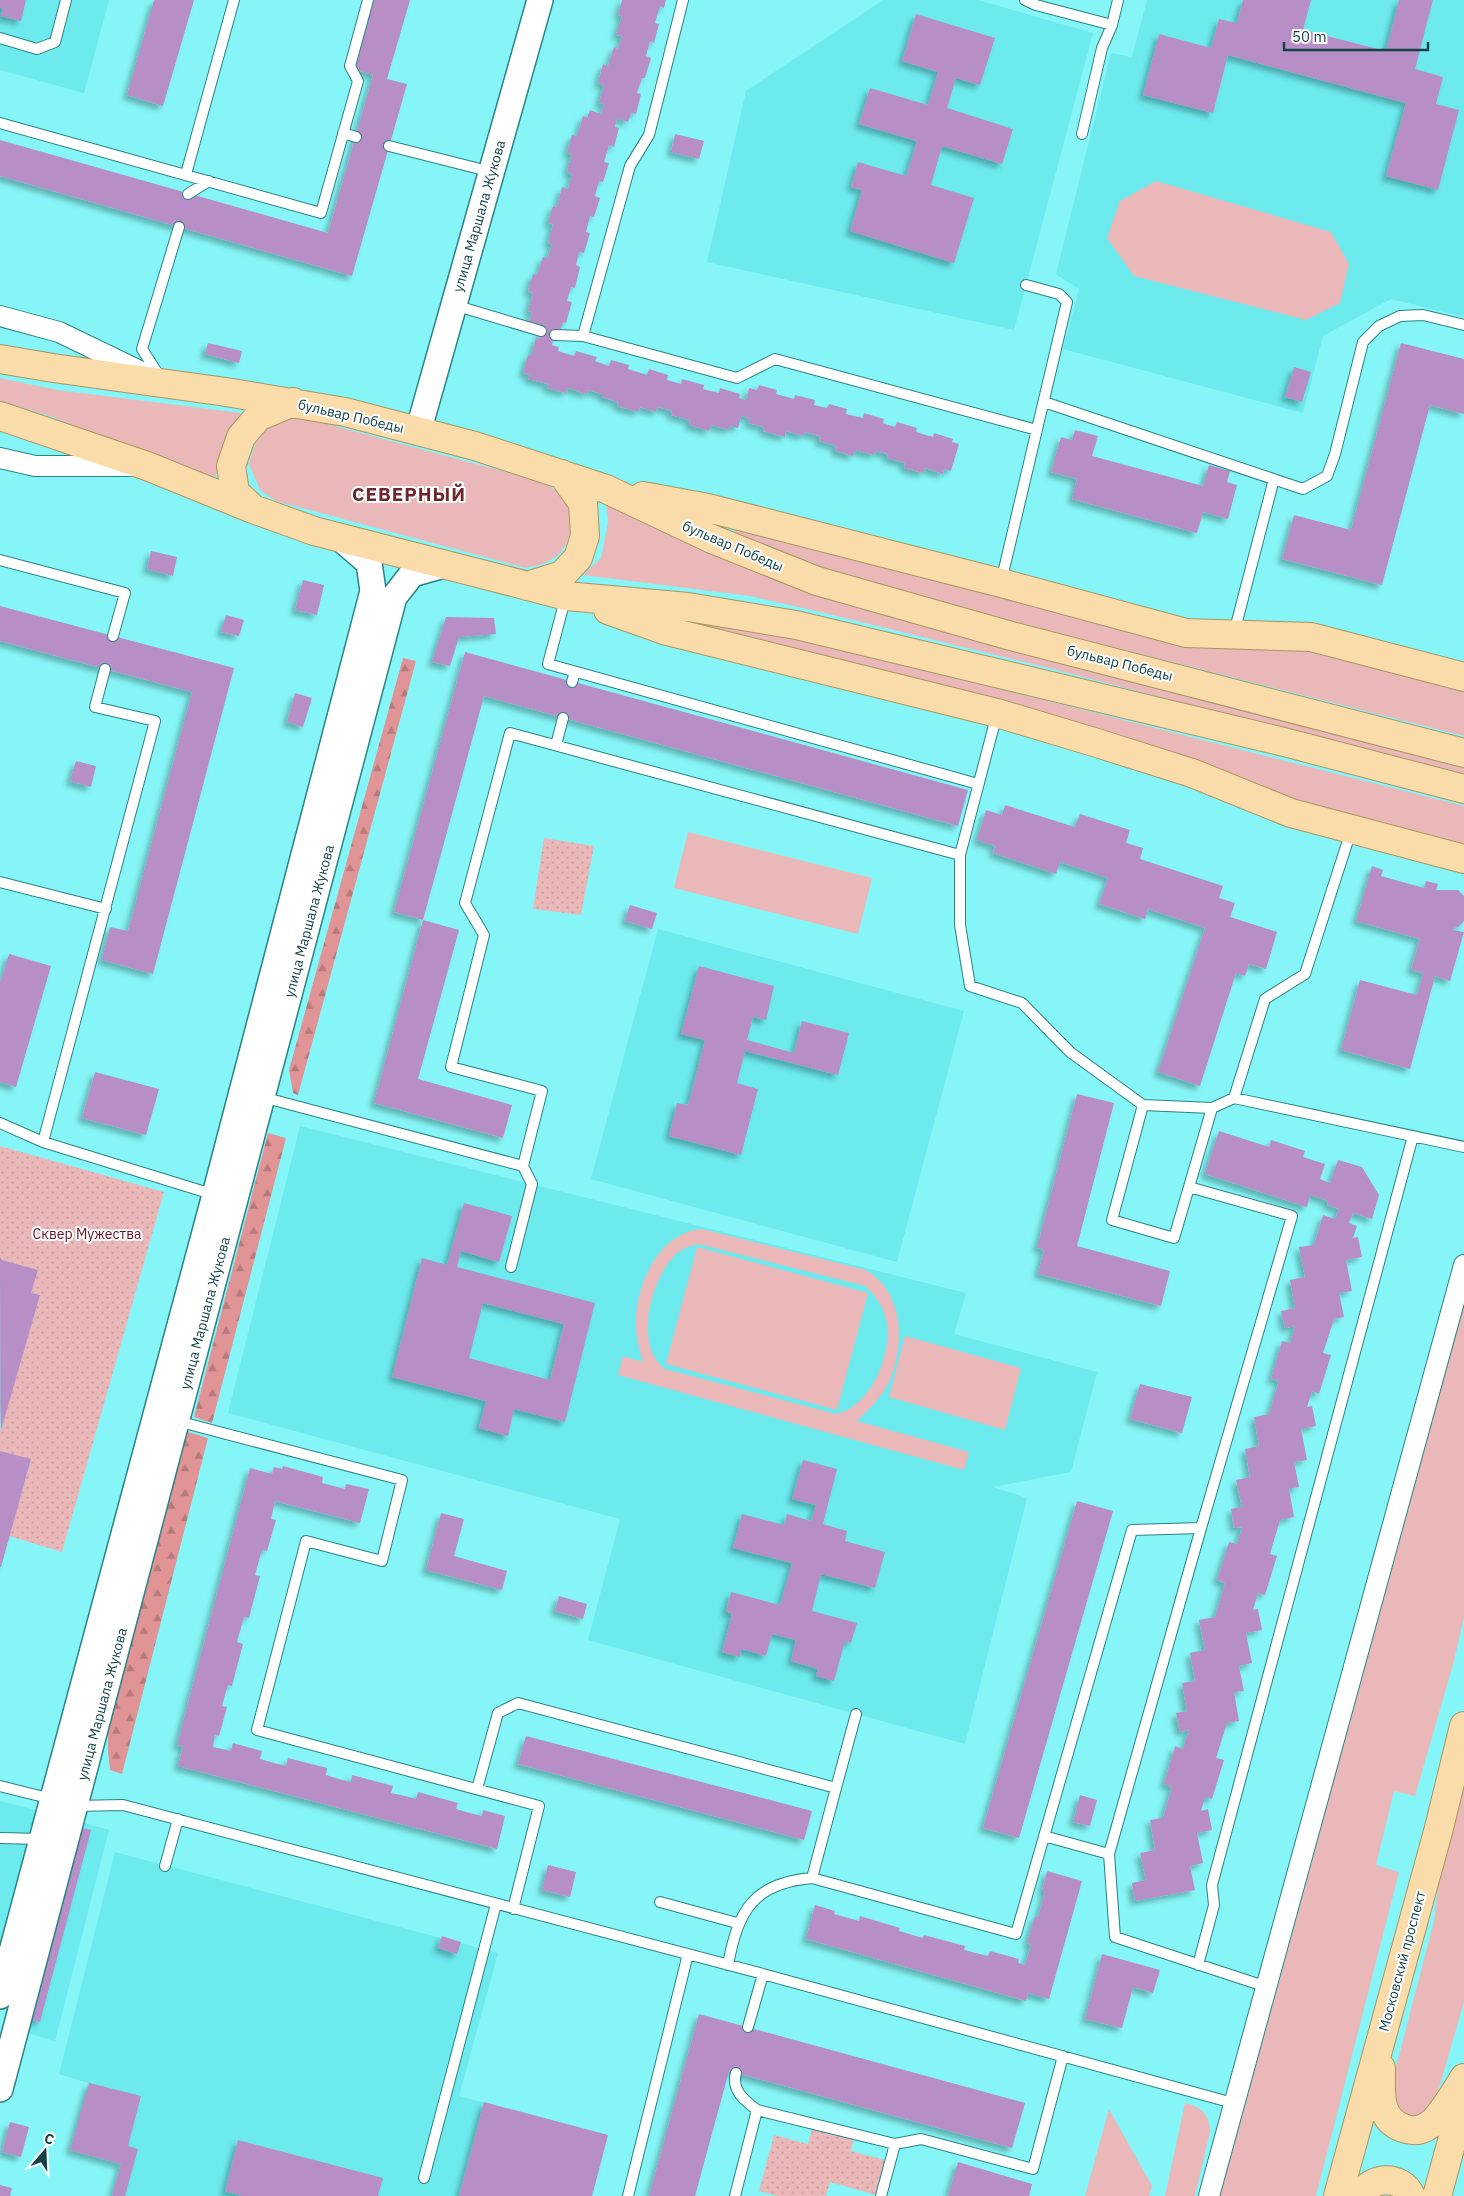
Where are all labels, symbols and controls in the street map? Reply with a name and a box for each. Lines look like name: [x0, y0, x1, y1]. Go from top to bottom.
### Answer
scale bar: [1284, 20, 1428, 52]
text: 50 m: [1292, 27, 1327, 46]
street label: улица Маршала Жукова: [449, 137, 509, 294]
street label: бульвар Победы: [296, 395, 406, 437]
district label: СЕВЕРНЫЙ: [352, 482, 466, 506]
street label: бульвар Победы: [680, 517, 786, 575]
street label: бульвар Победы: [1065, 641, 1175, 685]
street label: улица Маршала Жукова: [280, 842, 338, 999]
park label: Сквер Мужества: [33, 1225, 142, 1243]
street label: улица Маршала Жукова: [176, 1234, 234, 1391]
street label: улица Маршала Жукова: [73, 1625, 131, 1782]
street label: Московский проспект: [1375, 1888, 1430, 2033]
north arrow: [20, 2126, 70, 2176]
text: С: [42, 2129, 56, 2149]

